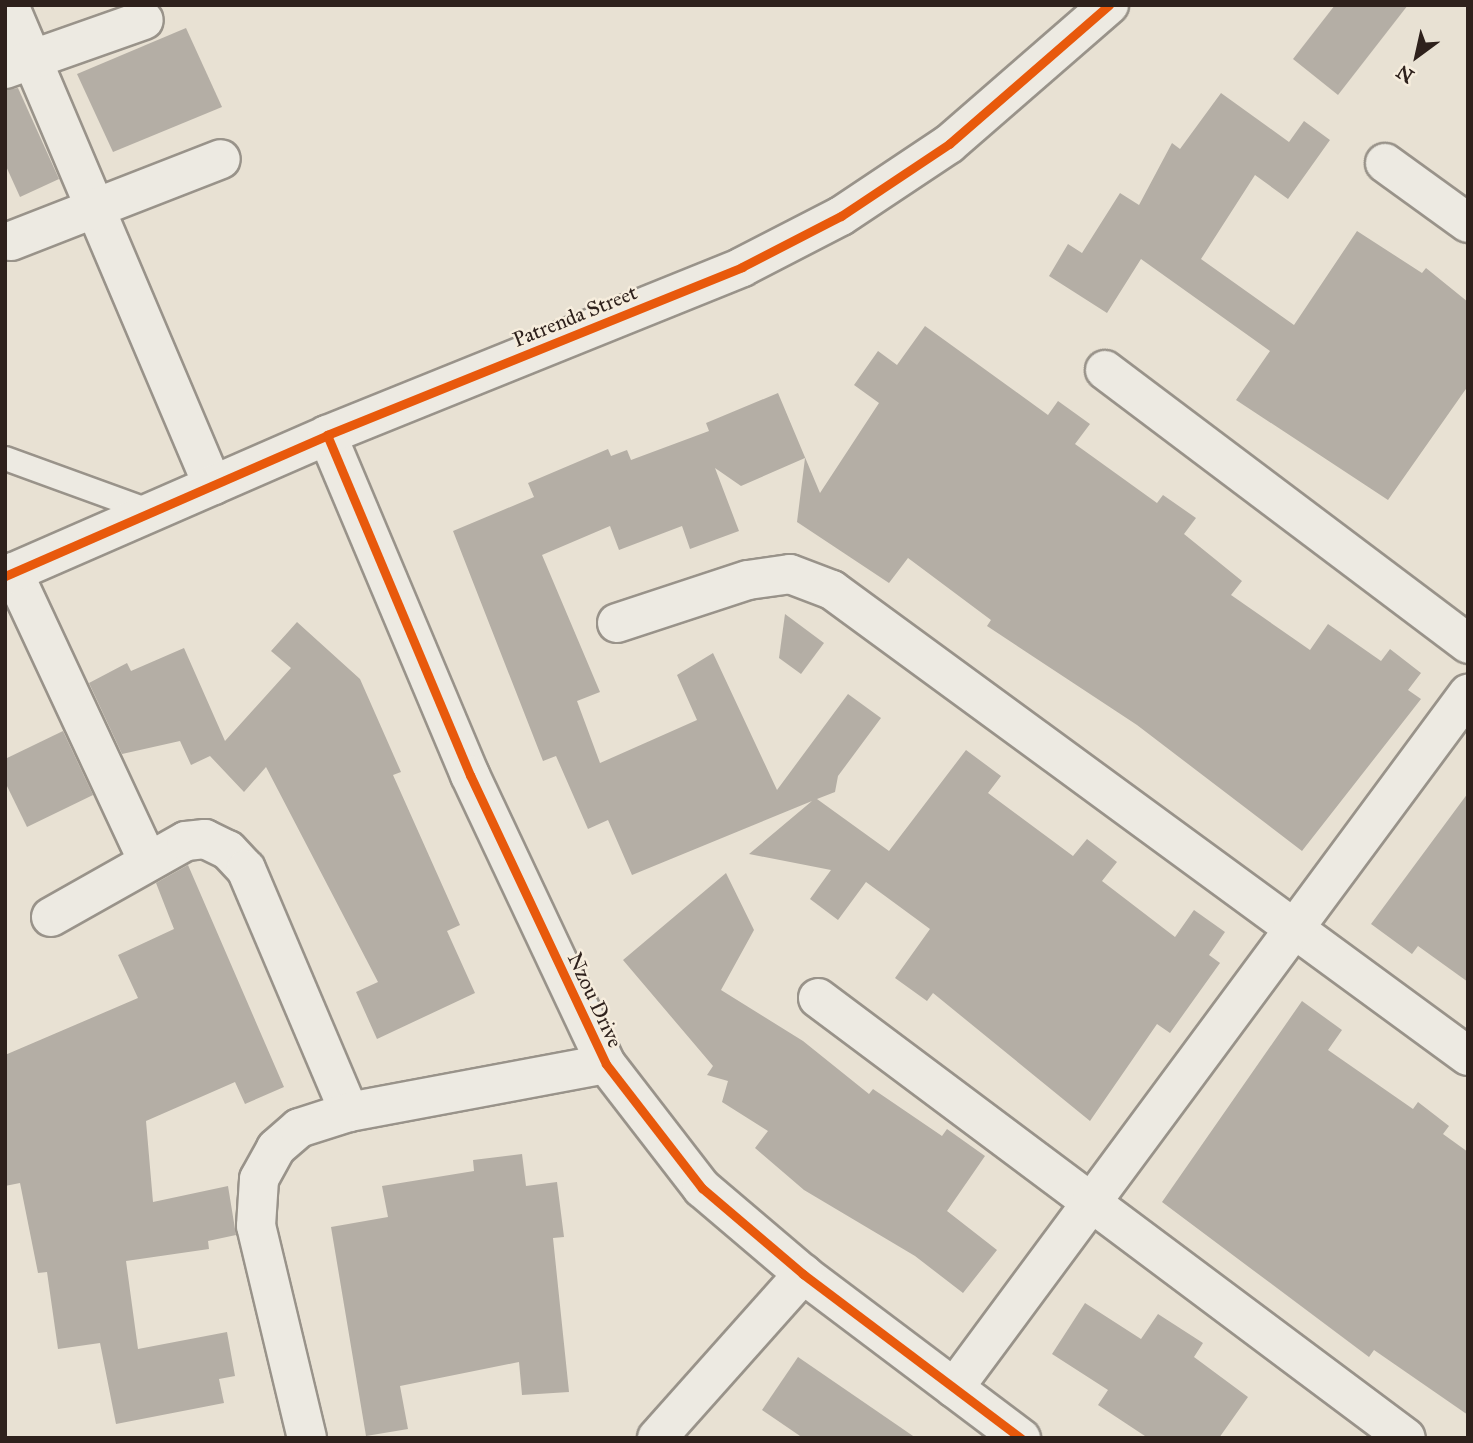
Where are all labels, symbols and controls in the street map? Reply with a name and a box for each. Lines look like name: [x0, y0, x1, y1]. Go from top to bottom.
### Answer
north arrow: [1382, 21, 1452, 91]
text: N: [1392, 60, 1418, 88]
street label: Patrenda Street: [509, 280, 641, 352]
street label: Nzou Drive: [562, 948, 628, 1052]

